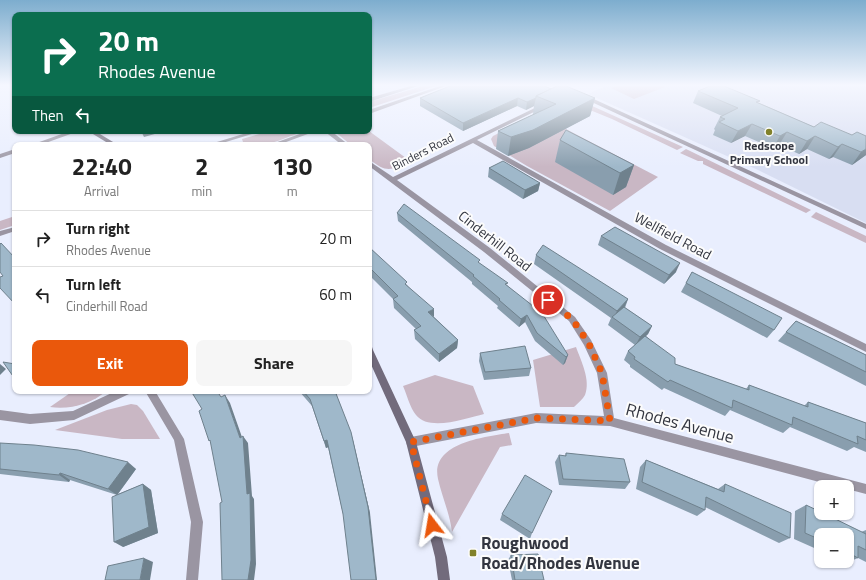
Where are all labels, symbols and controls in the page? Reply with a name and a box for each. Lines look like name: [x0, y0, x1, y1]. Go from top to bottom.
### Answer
text: 20 m: [98, 19, 159, 62]
icon: right: [32, 28, 84, 80]
text: Rhodes Avenue: [98, 58, 216, 85]
text: Then: [32, 104, 64, 127]
icon: left: [72, 104, 94, 126]
marker: Redscope Primary School: [764, 127, 774, 137]
street label: Binders Road: [389, 128, 457, 175]
place label: Redscope Primary School: [730, 136, 808, 169]
text: 22:40: [72, 148, 132, 184]
text: 2: [195, 148, 209, 184]
text: 130: [272, 148, 312, 184]
text: Arrival: [84, 181, 119, 201]
text: min: [191, 181, 212, 201]
text: m: [287, 181, 298, 201]
street label: Cinderhill Road: [454, 205, 536, 276]
street label: Wellfield Road: [631, 206, 715, 265]
text: Turn right: [66, 217, 130, 240]
text: 20 m: [319, 227, 352, 250]
icon: right: [32, 228, 54, 250]
text: Rhodes Avenue: [66, 240, 151, 260]
text: Turn left: [66, 273, 121, 296]
text: 60 m: [319, 283, 352, 306]
pin: [531, 283, 565, 317]
icon: left: [32, 284, 54, 306]
icon: arrive: [537, 289, 559, 311]
text: Cinderhill Road: [66, 296, 148, 316]
button: Exit: [32, 340, 188, 386]
button: Share: [196, 340, 352, 386]
street label: Rhodes Avenue: [623, 396, 737, 450]
map controls: [814, 480, 854, 568]
button: +: [814, 480, 854, 520]
position arrow: [411, 504, 453, 546]
button: −: [814, 528, 854, 568]
place label: Roughwood Road/Rhodes Avenue: [481, 530, 640, 576]
marker: Roughwood Road/Rhodes Avenue: [468, 548, 478, 558]

